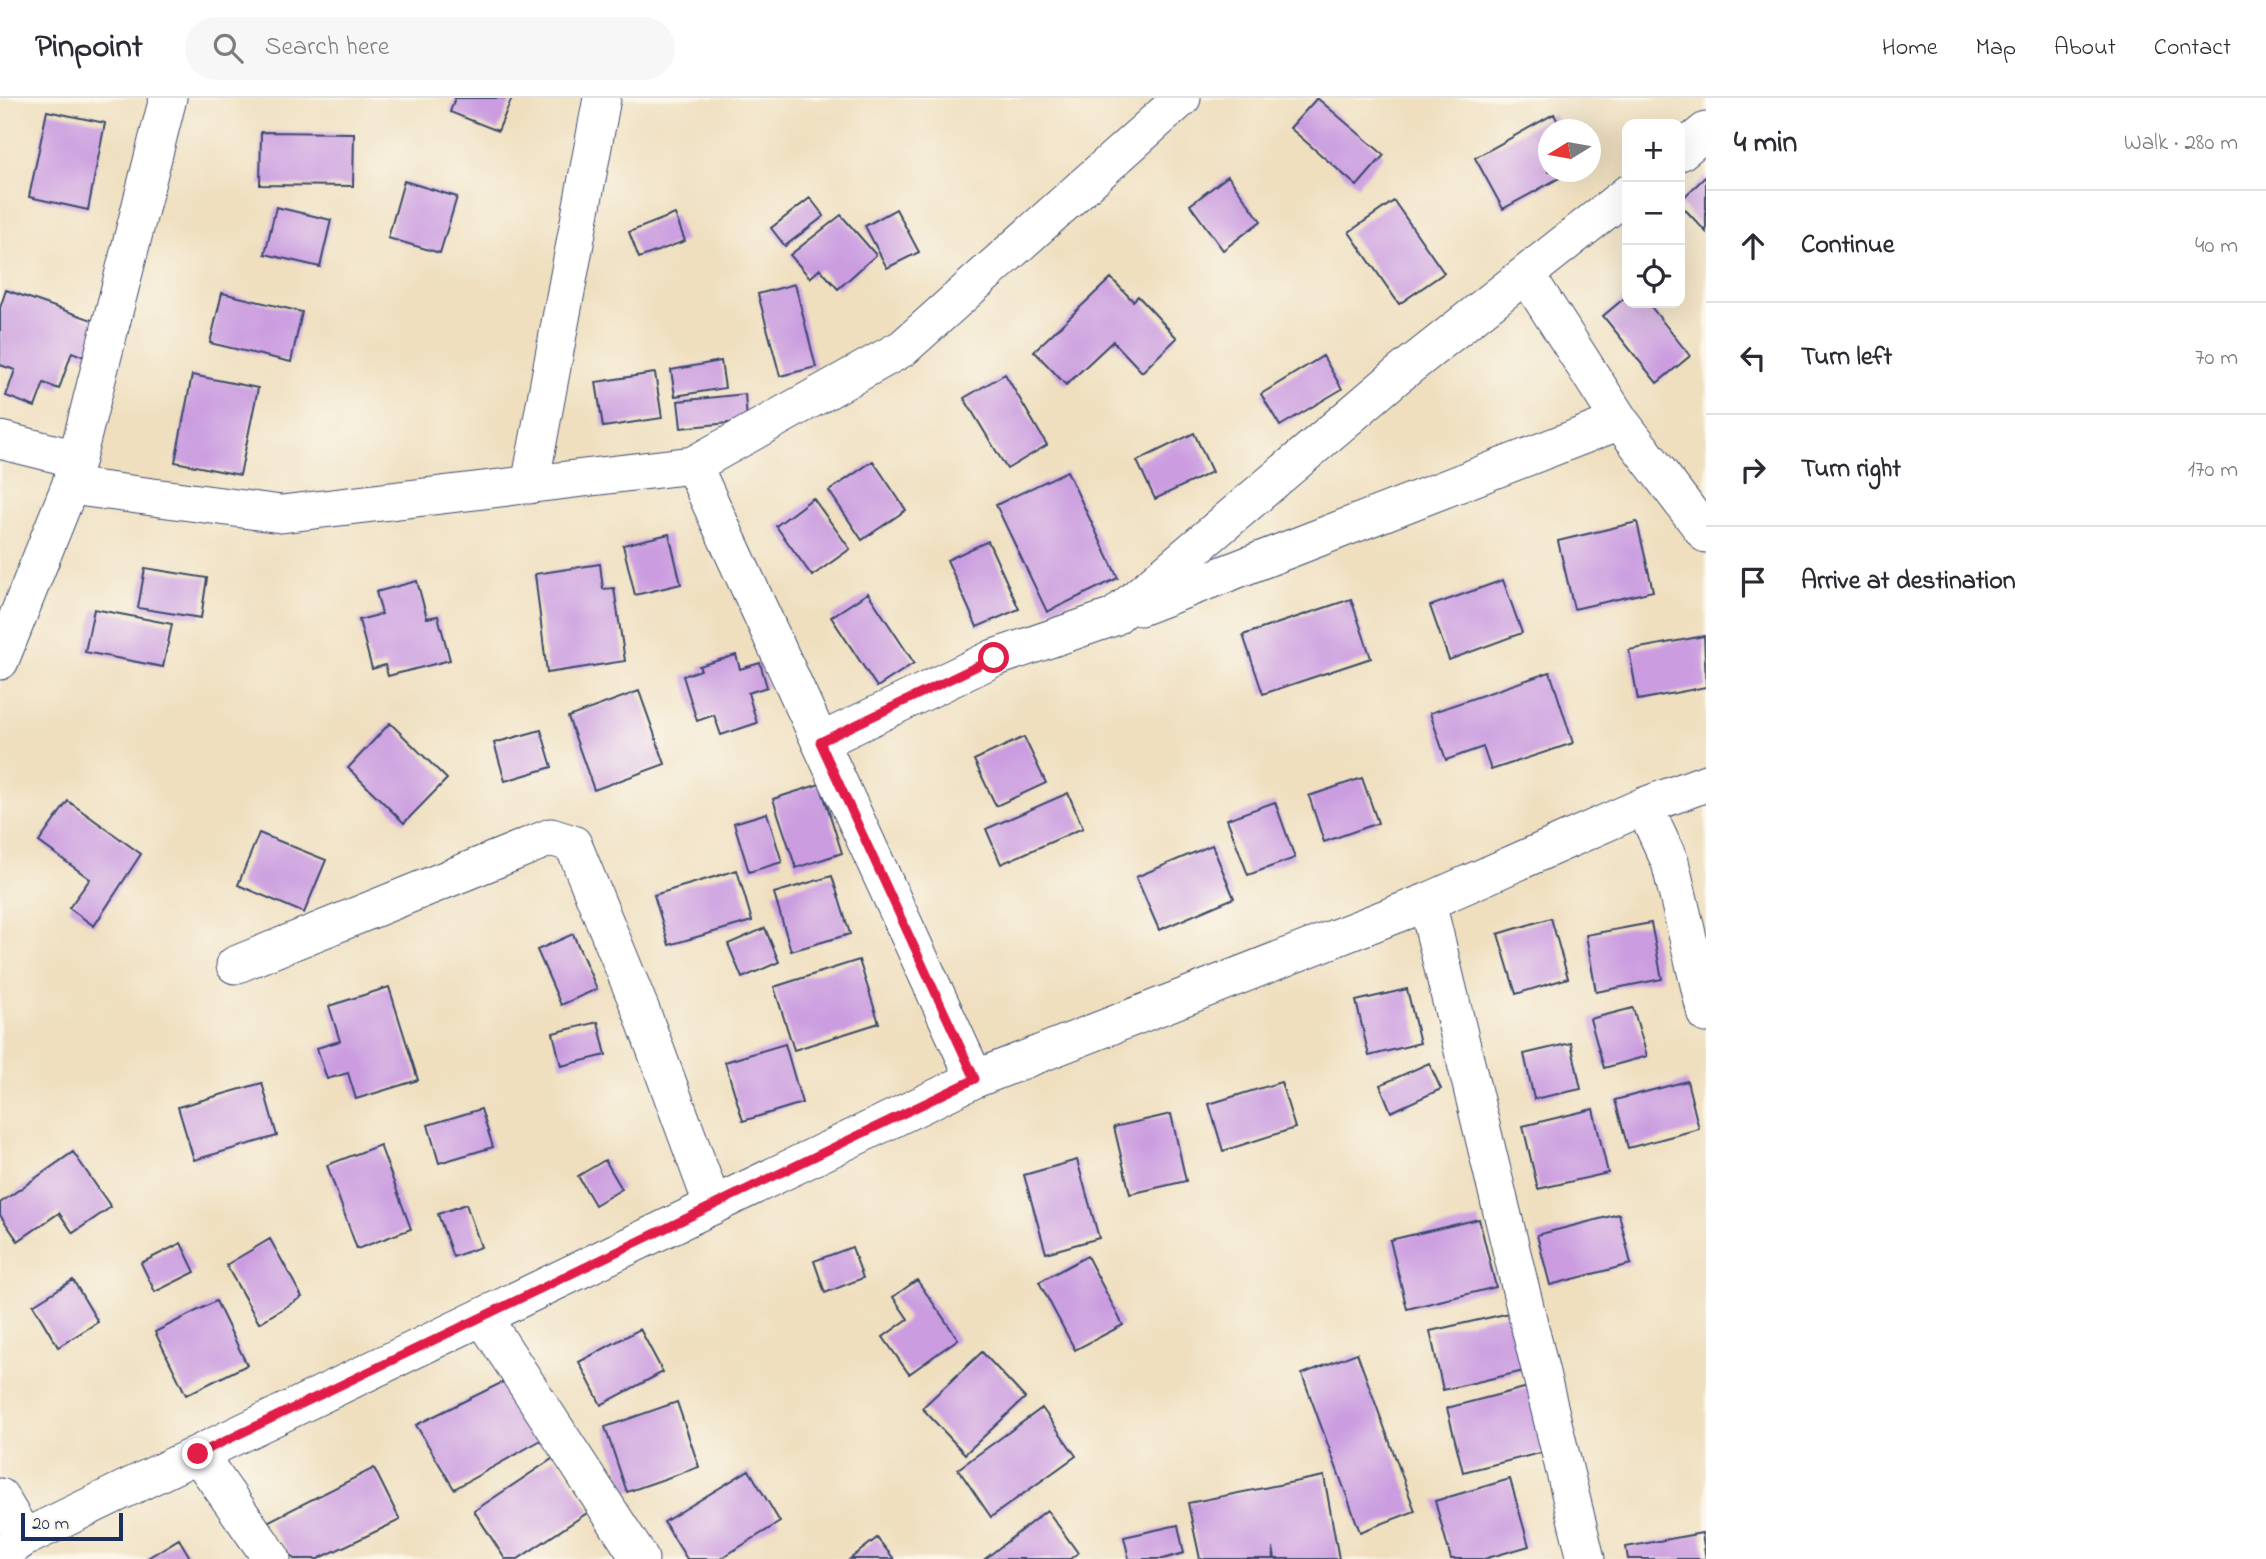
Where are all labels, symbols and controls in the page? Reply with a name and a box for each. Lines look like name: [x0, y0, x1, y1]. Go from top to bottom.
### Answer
search box: [185, 17, 675, 80]
text: Pinpoint: [35, 24, 143, 72]
icon: search: [209, 29, 247, 67]
text: Search here: [265, 29, 389, 67]
text: Home: [1882, 31, 1938, 66]
text: Map: [1976, 31, 2016, 66]
text: About: [2054, 31, 2116, 66]
text: Contact: [2154, 31, 2231, 66]
north arrow: [1538, 119, 1601, 182]
map controls: [1622, 119, 1685, 308]
button: +: [1622, 119, 1685, 182]
text: 4 min: [1734, 122, 1797, 166]
text: Walk · 280 m: [2124, 127, 2238, 160]
button: −: [1622, 182, 1685, 245]
icon: ahead: [1734, 227, 1772, 265]
text: Continue: [1801, 227, 1894, 265]
text: 40 m: [2195, 230, 2238, 263]
button: locate: [1622, 245, 1685, 308]
icon: left: [1734, 339, 1772, 377]
text: Turn left: [1801, 339, 1892, 377]
text: 70 m: [2195, 342, 2238, 375]
icon: right: [1734, 451, 1772, 489]
text: Turn right: [1801, 451, 1901, 489]
text: 170 m: [2188, 454, 2238, 487]
icon: arrive: [1734, 563, 1772, 601]
text: Arrive at destination: [1801, 563, 2016, 601]
route start: [978, 642, 1009, 673]
route end: [182, 1438, 213, 1469]
scale bar: [21, 1510, 122, 1542]
text: 20 m: [32, 1511, 69, 1538]

